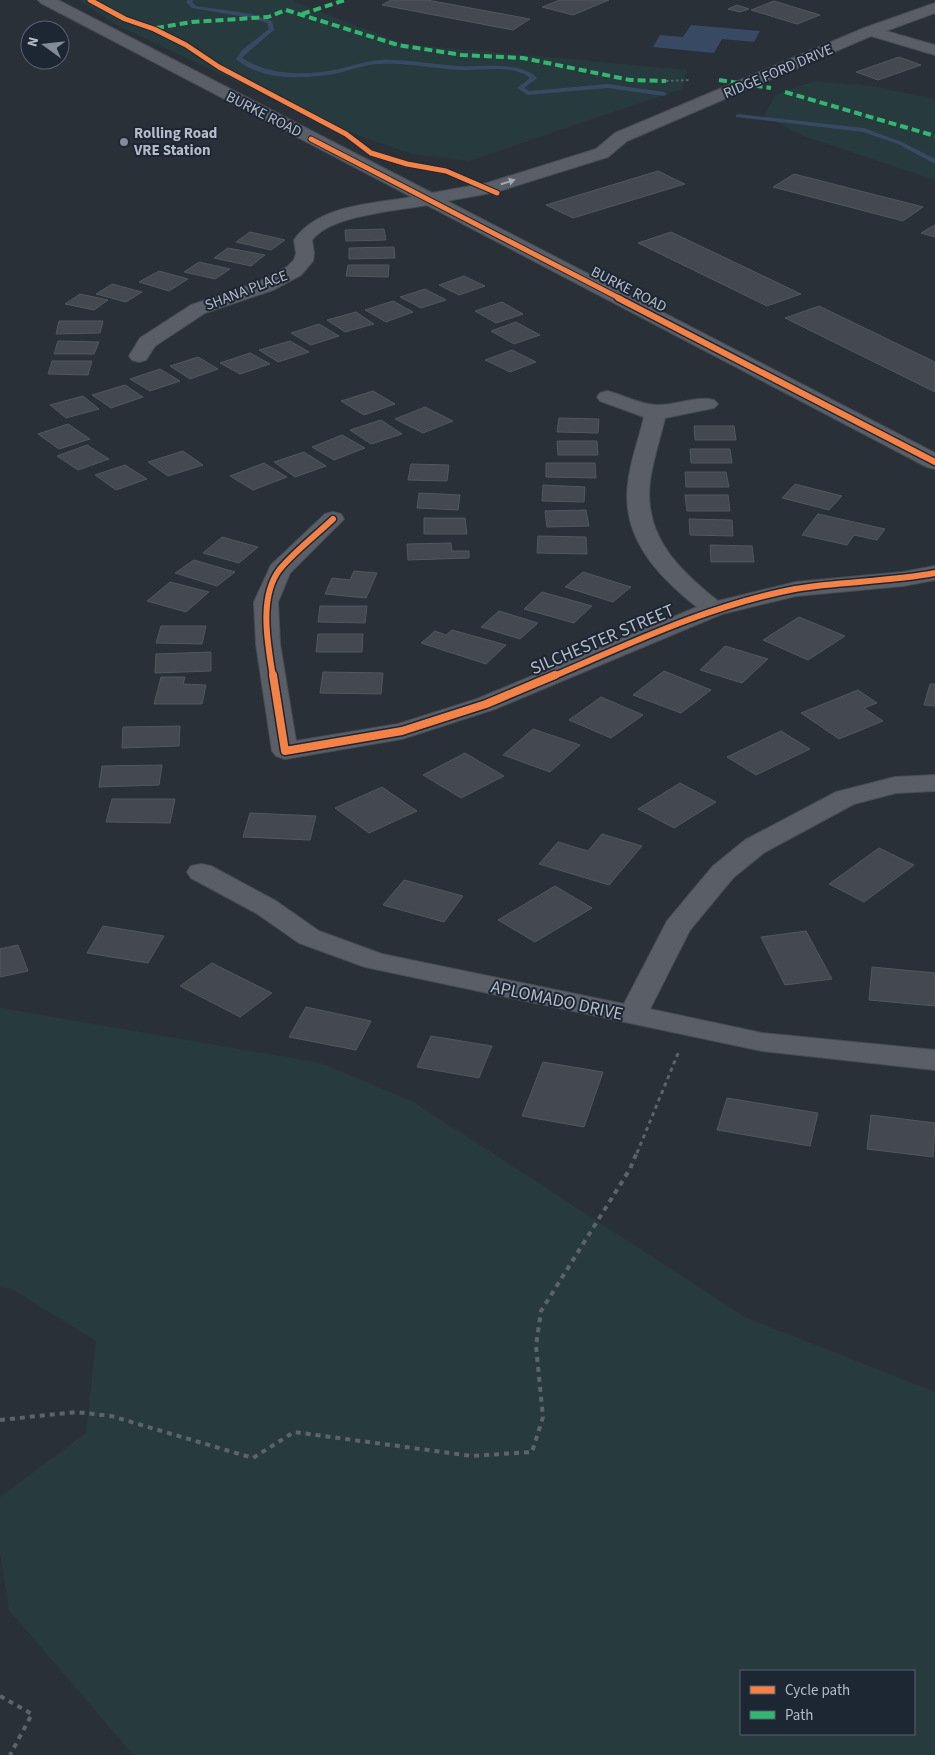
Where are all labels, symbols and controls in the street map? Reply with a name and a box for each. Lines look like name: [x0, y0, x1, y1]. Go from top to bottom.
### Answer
north arrow: [20, 20, 70, 70]
text: N: [23, 35, 44, 49]
street label: RIDGE FORD DRIVE: [720, 39, 836, 104]
street label: BURKE ROAD: [222, 86, 305, 142]
place label: Rolling Road VRE Station: [133, 123, 217, 161]
marker: Rolling Road VRE Station: [118, 136, 130, 148]
one-way arrow: [500, 178, 515, 186]
street label: BURKE ROAD: [587, 261, 670, 317]
street label: SHANA PLACE: [202, 265, 291, 316]
street label: SILCHESTER STREET: [526, 598, 678, 681]
street label: APLOMADO DRIVE: [489, 974, 625, 1027]
legend: [740, 1670, 915, 1735]
text: Cycle path: [785, 1680, 850, 1701]
text: Path: [785, 1705, 813, 1726]

